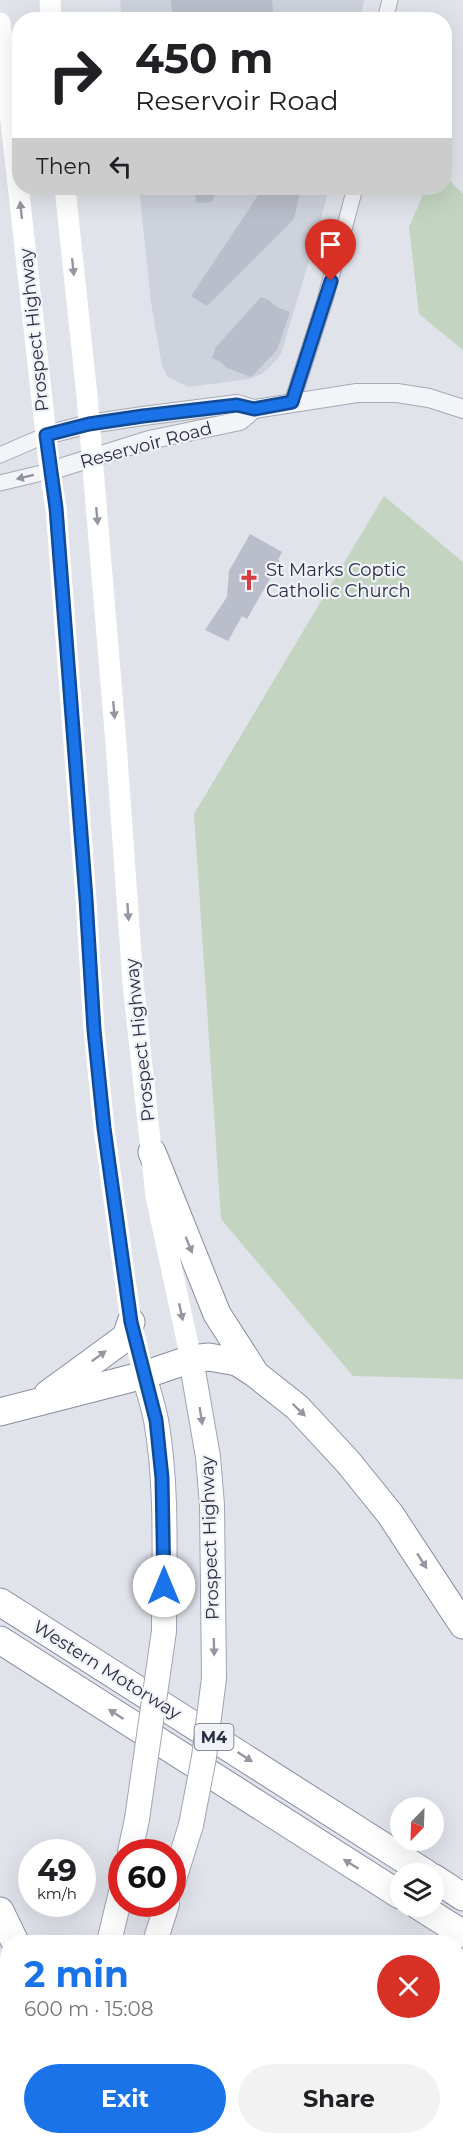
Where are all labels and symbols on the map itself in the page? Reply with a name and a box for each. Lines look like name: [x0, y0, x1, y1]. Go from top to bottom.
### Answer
one-way arrow: [16, 200, 26, 219]
pin: [305, 219, 356, 281]
street label: Prospect Highway: [14, 247, 54, 413]
one-way arrow: [69, 257, 78, 276]
street label: Reservoir Road: [78, 417, 214, 473]
one-way arrow: [16, 473, 34, 483]
one-way arrow: [92, 506, 102, 525]
place label: St Marks Coptic Catholic Church: [266, 559, 411, 602]
church icon: St Marks Coptic Catholic Church: [237, 568, 261, 592]
one-way arrow: [109, 701, 119, 720]
one-way arrow: [123, 903, 133, 922]
street label: Prospect Highway: [120, 957, 160, 1123]
one-way arrow: [185, 1236, 194, 1254]
one-way arrow: [177, 1303, 187, 1322]
one-way arrow: [91, 1350, 107, 1363]
one-way arrow: [292, 1403, 307, 1417]
one-way arrow: [197, 1407, 206, 1426]
street label: Prospect Highway: [196, 1455, 224, 1620]
one-way arrow: [416, 1553, 427, 1569]
position arrow: [132, 1554, 196, 1618]
street label: Western Motorway: [29, 1616, 185, 1725]
one-way arrow: [209, 1638, 219, 1657]
one-way arrow: [107, 1709, 124, 1720]
road number: M4: [194, 1724, 234, 1750]
one-way arrow: [237, 1751, 253, 1762]
north arrow: [390, 1797, 444, 1851]
speed limit sign: 60: [108, 1839, 186, 1917]
one-way arrow: [343, 1858, 359, 1869]

